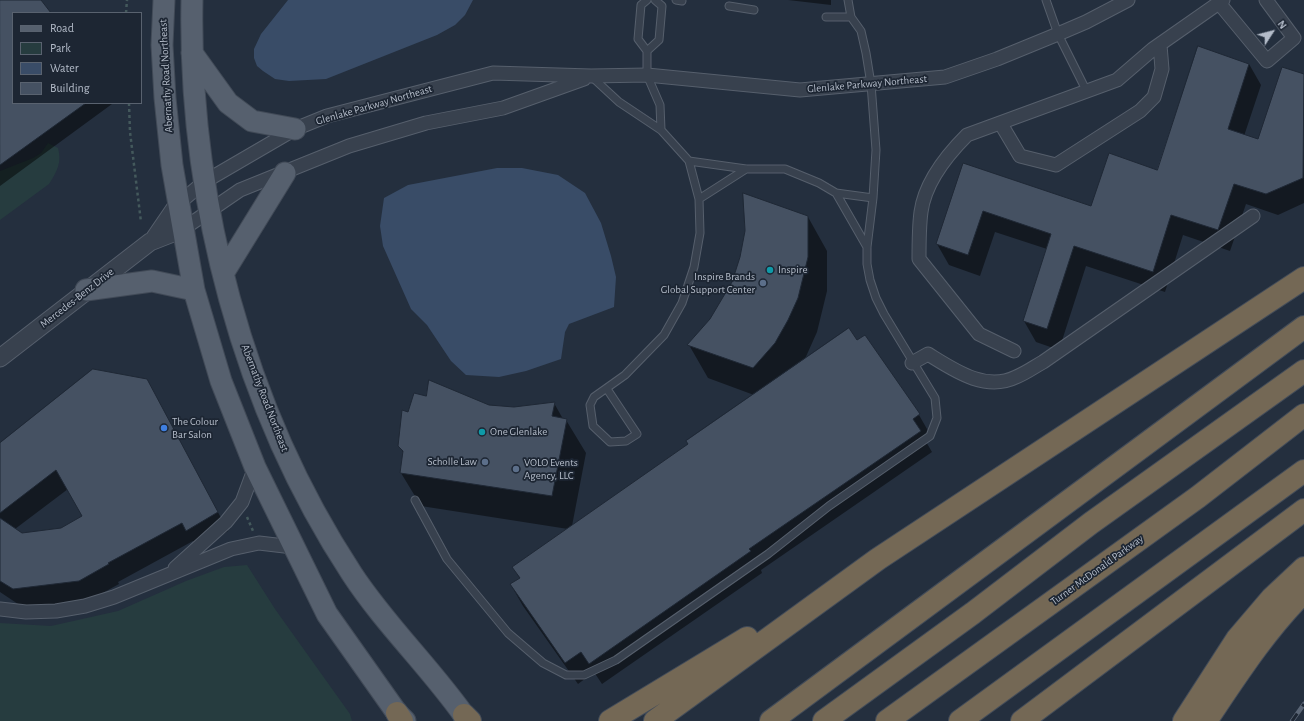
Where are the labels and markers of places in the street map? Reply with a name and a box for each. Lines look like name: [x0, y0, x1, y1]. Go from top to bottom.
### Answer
place label: Inspire: [778, 263, 807, 277]
marker: Inspire: [765, 265, 775, 275]
place label: Inspire Brands Global Support Center: [661, 270, 755, 296]
marker: Inspire Brands Global Support Center: [758, 278, 768, 288]
place label: The Colour Bar Salon: [172, 415, 218, 441]
marker: The Colour Bar Salon: [159, 423, 169, 433]
place label: One Glenlake: [490, 425, 547, 439]
marker: One Glenlake: [477, 427, 487, 437]
place label: Scholle Law: [427, 455, 477, 469]
place label: VOLO Events Agency, LLC: [524, 456, 578, 482]
marker: Scholle Law: [480, 457, 490, 467]
marker: VOLO Events Agency, LLC: [511, 464, 521, 474]

